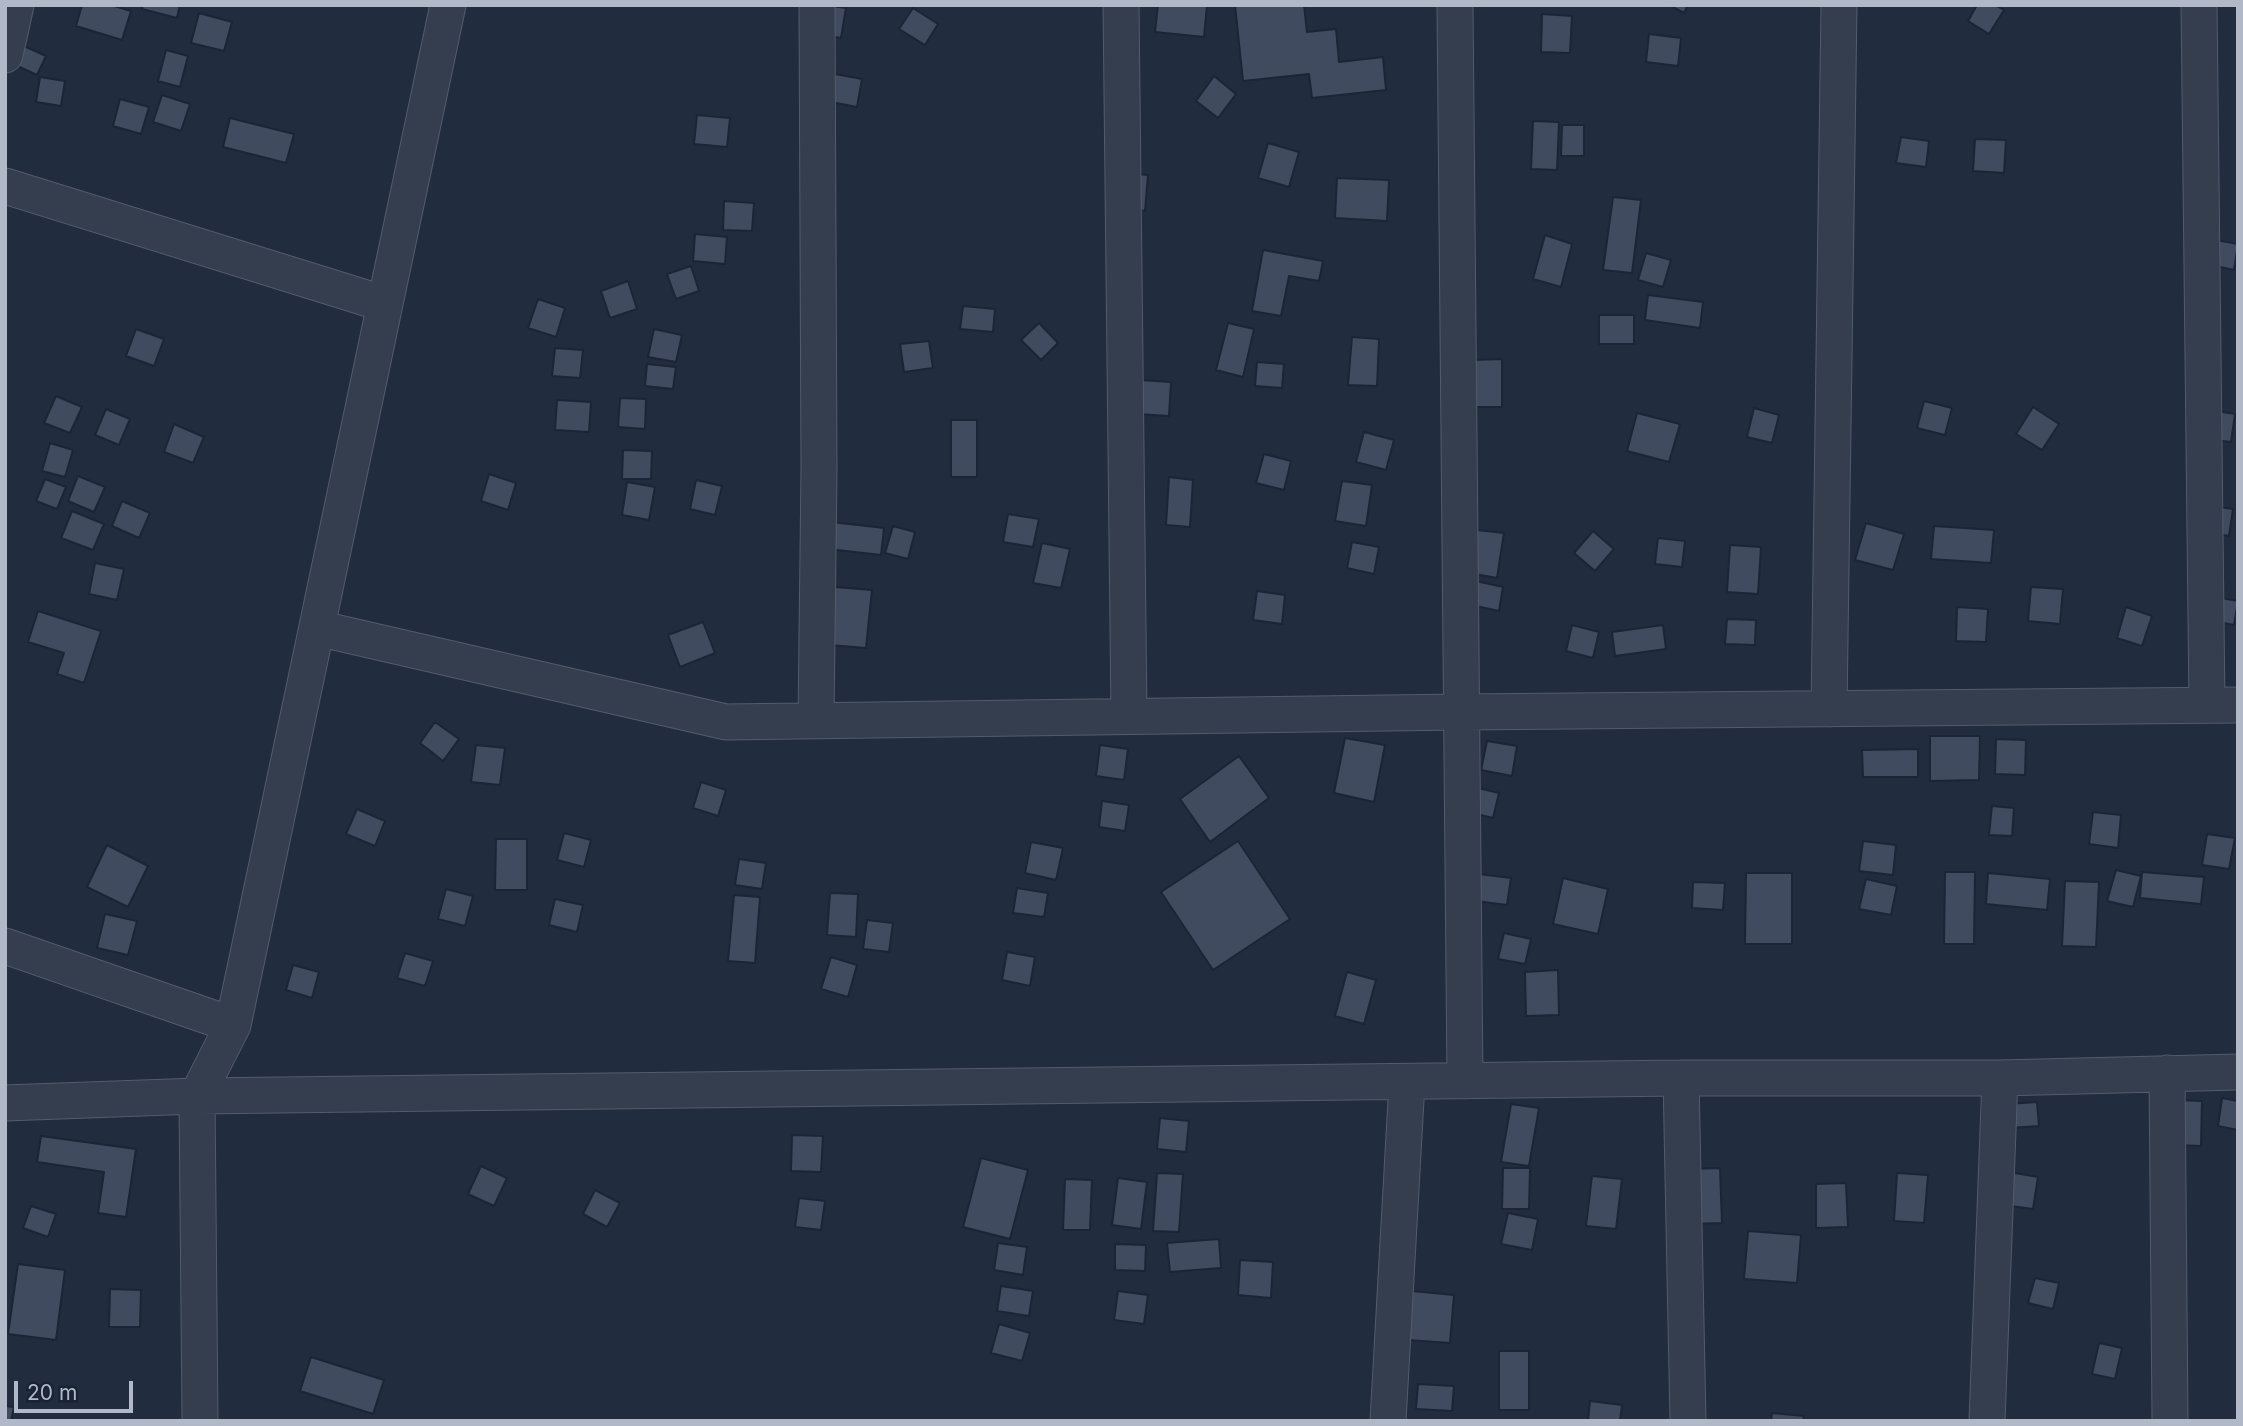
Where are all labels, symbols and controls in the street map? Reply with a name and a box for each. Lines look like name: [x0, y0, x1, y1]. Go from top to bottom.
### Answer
scale bar: [18, 1366, 136, 1410]
text: 20 m: [27, 1380, 77, 1405]

